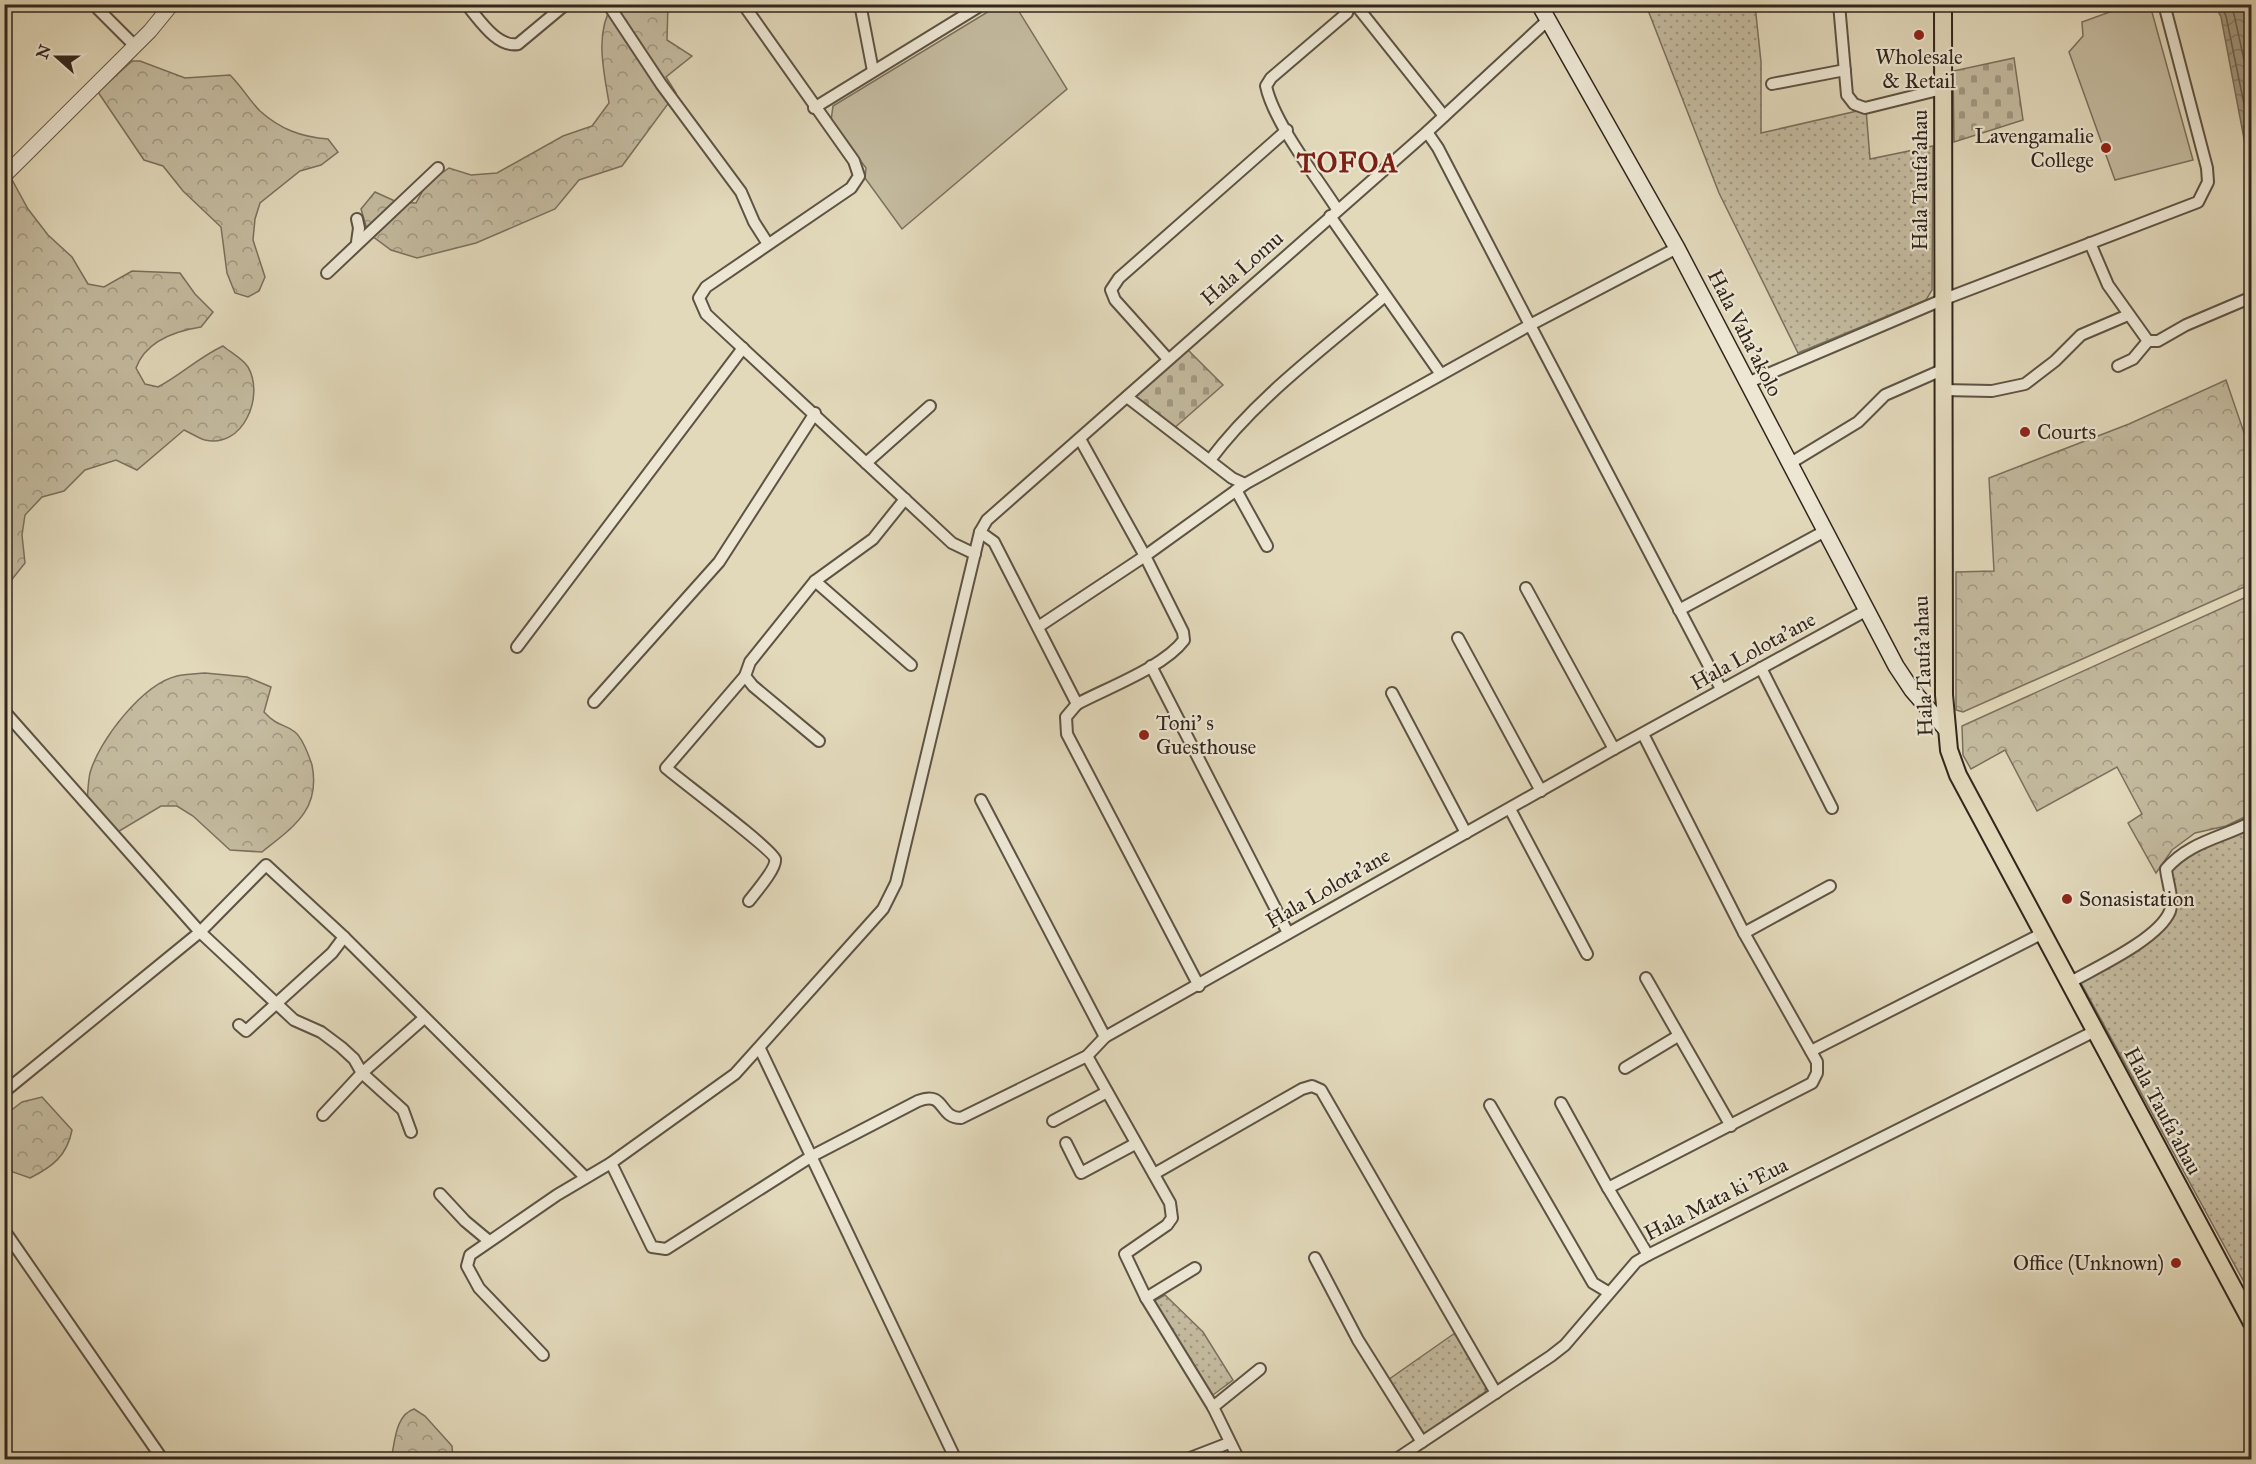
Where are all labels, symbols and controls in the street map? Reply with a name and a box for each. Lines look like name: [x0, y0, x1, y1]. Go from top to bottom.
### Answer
north arrow: [27, 27, 87, 87]
marker: Wholesale & Retail: [1912, 28, 1926, 42]
text: N: [32, 42, 55, 62]
place label: Wholesale & Retail: [1875, 44, 1963, 94]
street label: Hala Taufa'ahau: [1907, 110, 1933, 250]
place label: Lavengamalie College: [1975, 123, 2094, 173]
marker: Lavengamalie College: [2099, 141, 2113, 155]
district label: TOFOA: [1296, 146, 1399, 179]
street label: Hala Lomu: [1195, 225, 1289, 311]
street label: Hala Vaha'akolo: [1702, 265, 1788, 401]
place label: Courts: [2037, 419, 2096, 445]
marker: Courts: [2018, 425, 2032, 439]
street label: Hala Taufa'ahau: [1908, 595, 1938, 737]
street label: Hala Lolota'ane: [1686, 606, 1820, 696]
place label: Toni' s Guesthouse: [1156, 710, 1257, 760]
marker: Toni' s Guesthouse: [1137, 728, 1151, 742]
street label: Hala Lolota'ane: [1261, 842, 1395, 934]
place label: Sonasistation: [2079, 886, 2195, 912]
marker: Sonasistation: [2060, 892, 2074, 906]
street label: Hala Taufa'ahau: [2118, 1043, 2208, 1179]
street label: Hala Mata ki 'Eua: [1640, 1152, 1792, 1246]
place label: Office (Unknown): [2013, 1250, 2164, 1276]
marker: Office (Unknown): [2169, 1256, 2183, 1270]

